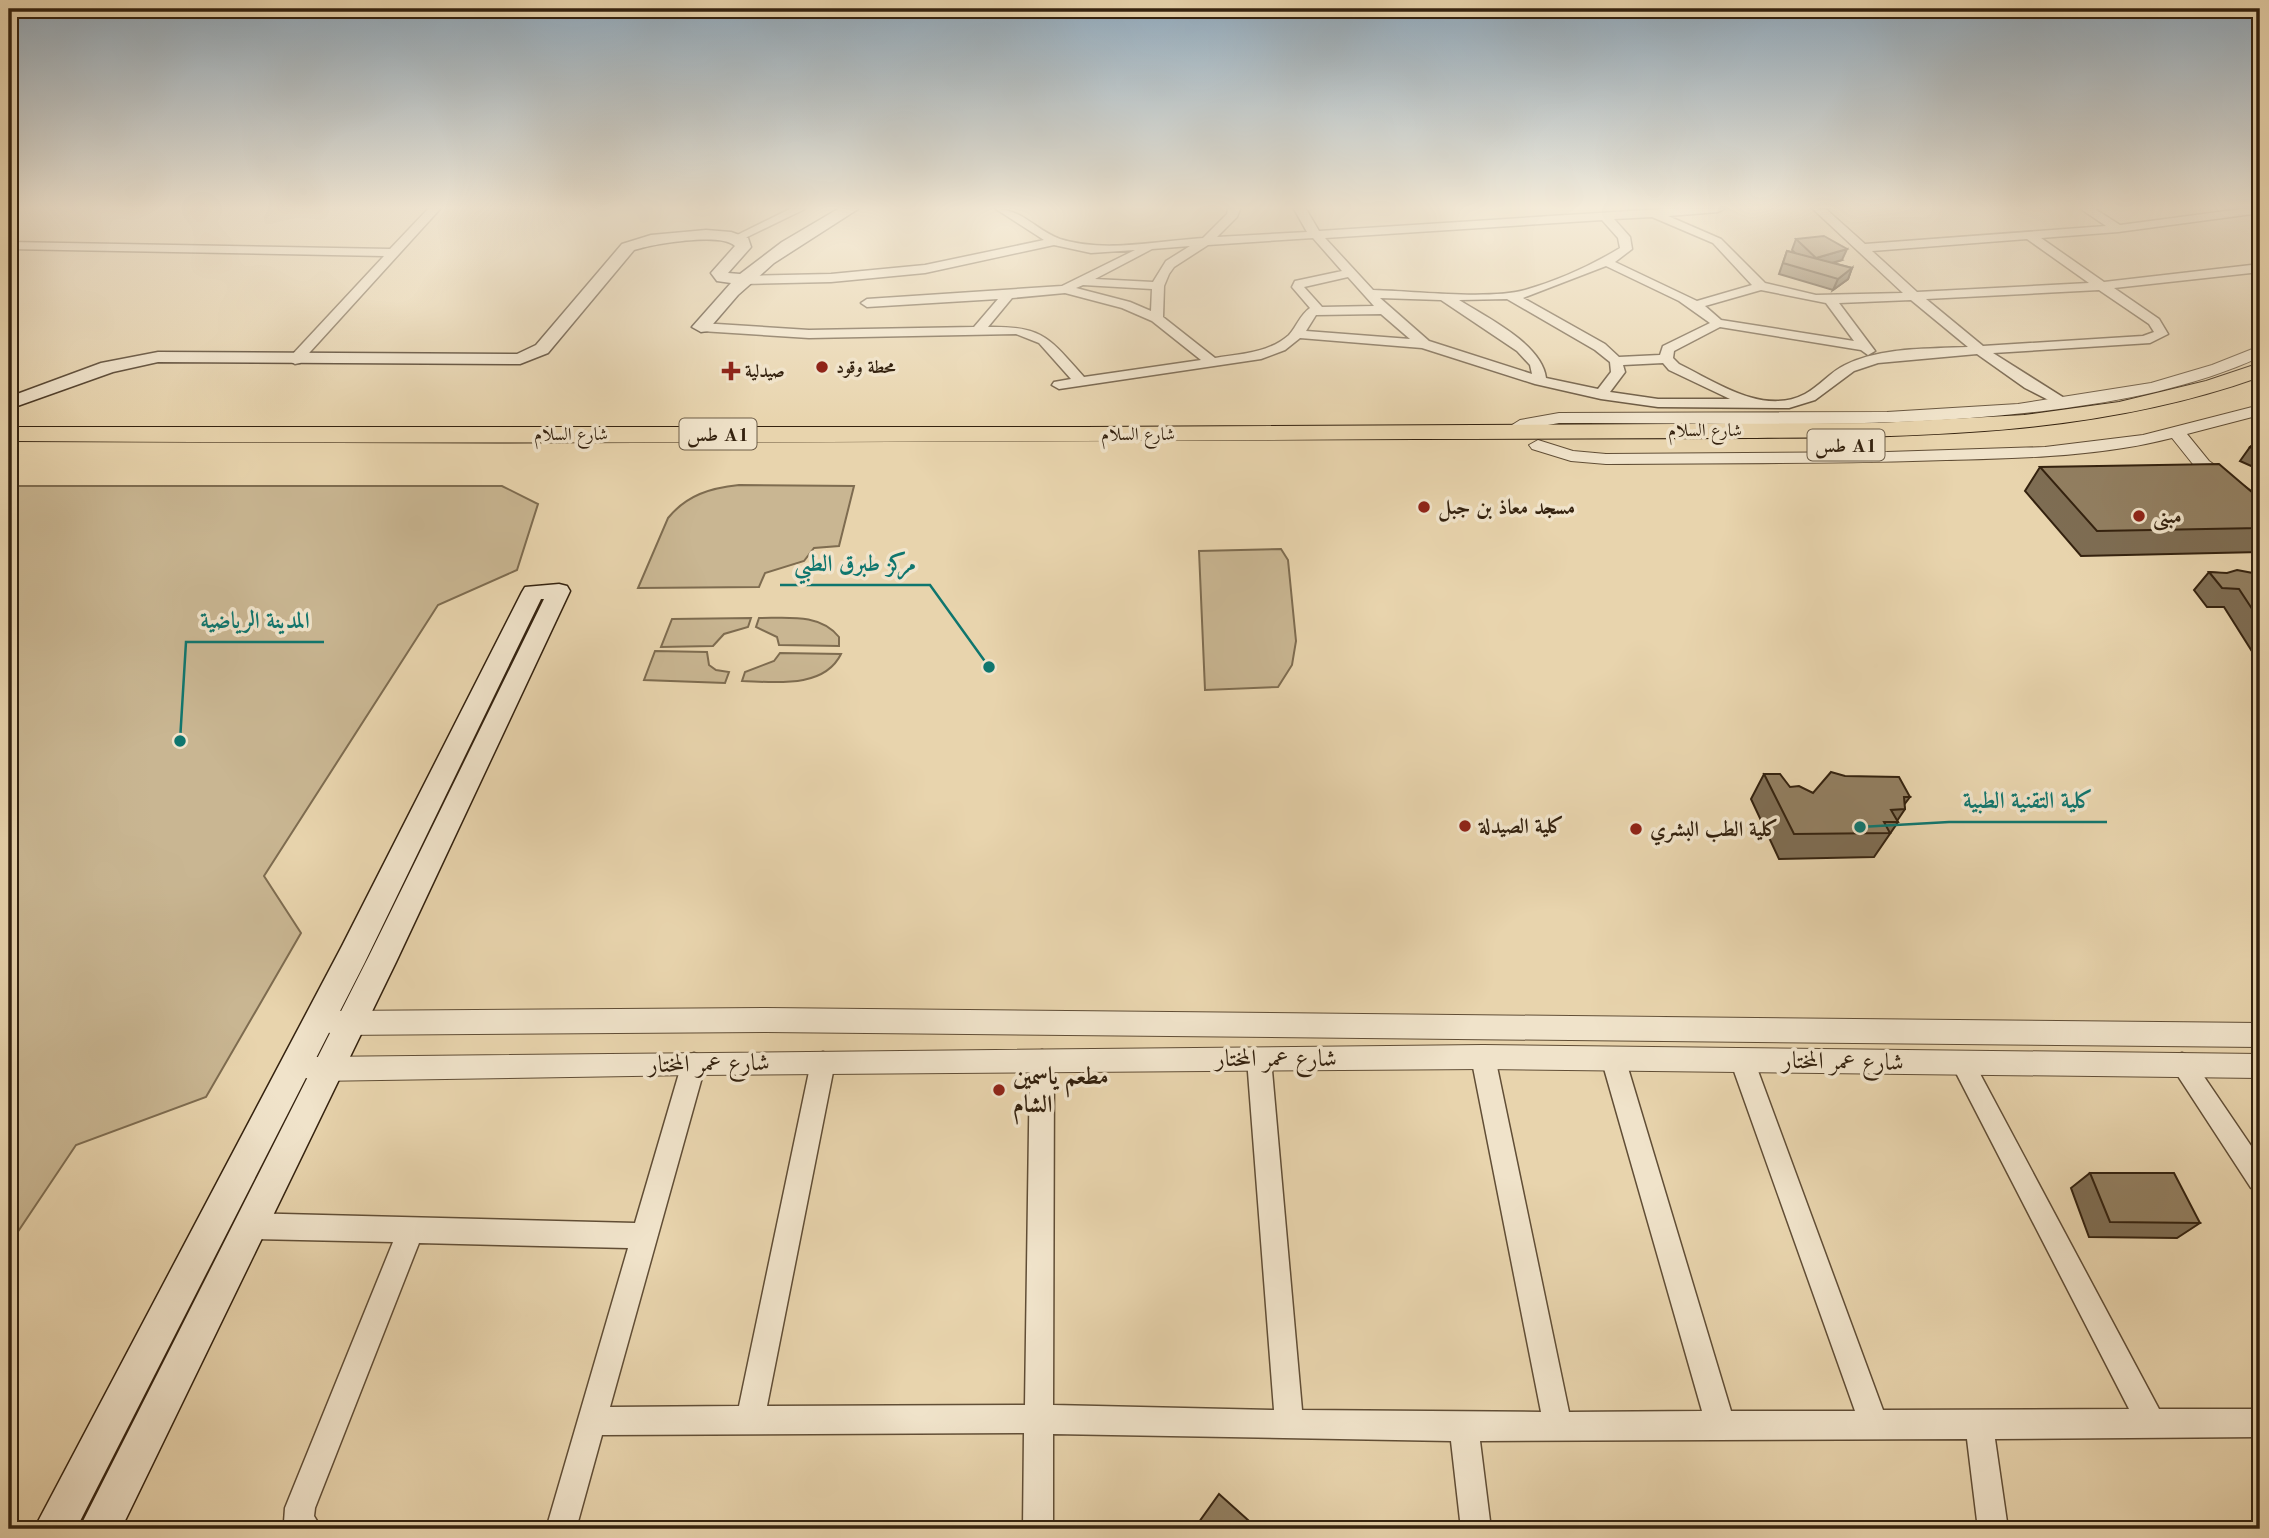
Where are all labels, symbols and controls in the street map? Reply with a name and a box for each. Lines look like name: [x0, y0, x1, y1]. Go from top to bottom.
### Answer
marker: محطة وقود: [814, 359, 830, 375]
place label: محطة وقود: [836, 359, 897, 378]
marker: صيدلية: [723, 363, 739, 379]
place label: صيدلية: [745, 363, 785, 381]
road number: طس A1: [680, 418, 756, 449]
street label: شارع السلام: [1668, 422, 1742, 446]
street label: شارع السلام: [534, 426, 608, 450]
street label: شارع السلام: [1101, 426, 1175, 450]
road number: طس A1: [1808, 430, 1884, 460]
place label: مسجد معاذ بن جبل: [1438, 497, 1575, 522]
marker: مسجد معاذ بن جبل: [1416, 499, 1432, 515]
place label: مبنى: [2153, 507, 2182, 531]
marker: مبنى: [2131, 508, 2147, 524]
callout: مركز طبرق الطبي: [780, 541, 930, 585]
text: مركز طبرق الطبي: [794, 551, 916, 585]
callout: المدينة الرياضية: [186, 598, 324, 642]
text: المدينة الرياضية: [200, 609, 310, 635]
callout: كلية التقنية الطبية: [1949, 778, 2107, 822]
text: كلية التقنية الطبية: [1963, 788, 2093, 814]
place label: كلية الصيدلة: [1477, 815, 1564, 838]
marker: كلية الصيدلة: [1457, 818, 1473, 834]
place label: كلية الطب البشري: [1650, 818, 1779, 846]
marker: كلية الطب البشري: [1628, 821, 1644, 837]
street label: شارع عمر المختار: [1213, 1047, 1337, 1078]
street label: شارع عمر المختار: [1780, 1049, 1904, 1082]
street label: شارع عمر المختار: [646, 1051, 770, 1084]
place label: مطعم ياسمين الشام: [1013, 1065, 1109, 1125]
marker: مطعم ياسمين الشام: [991, 1082, 1007, 1098]

